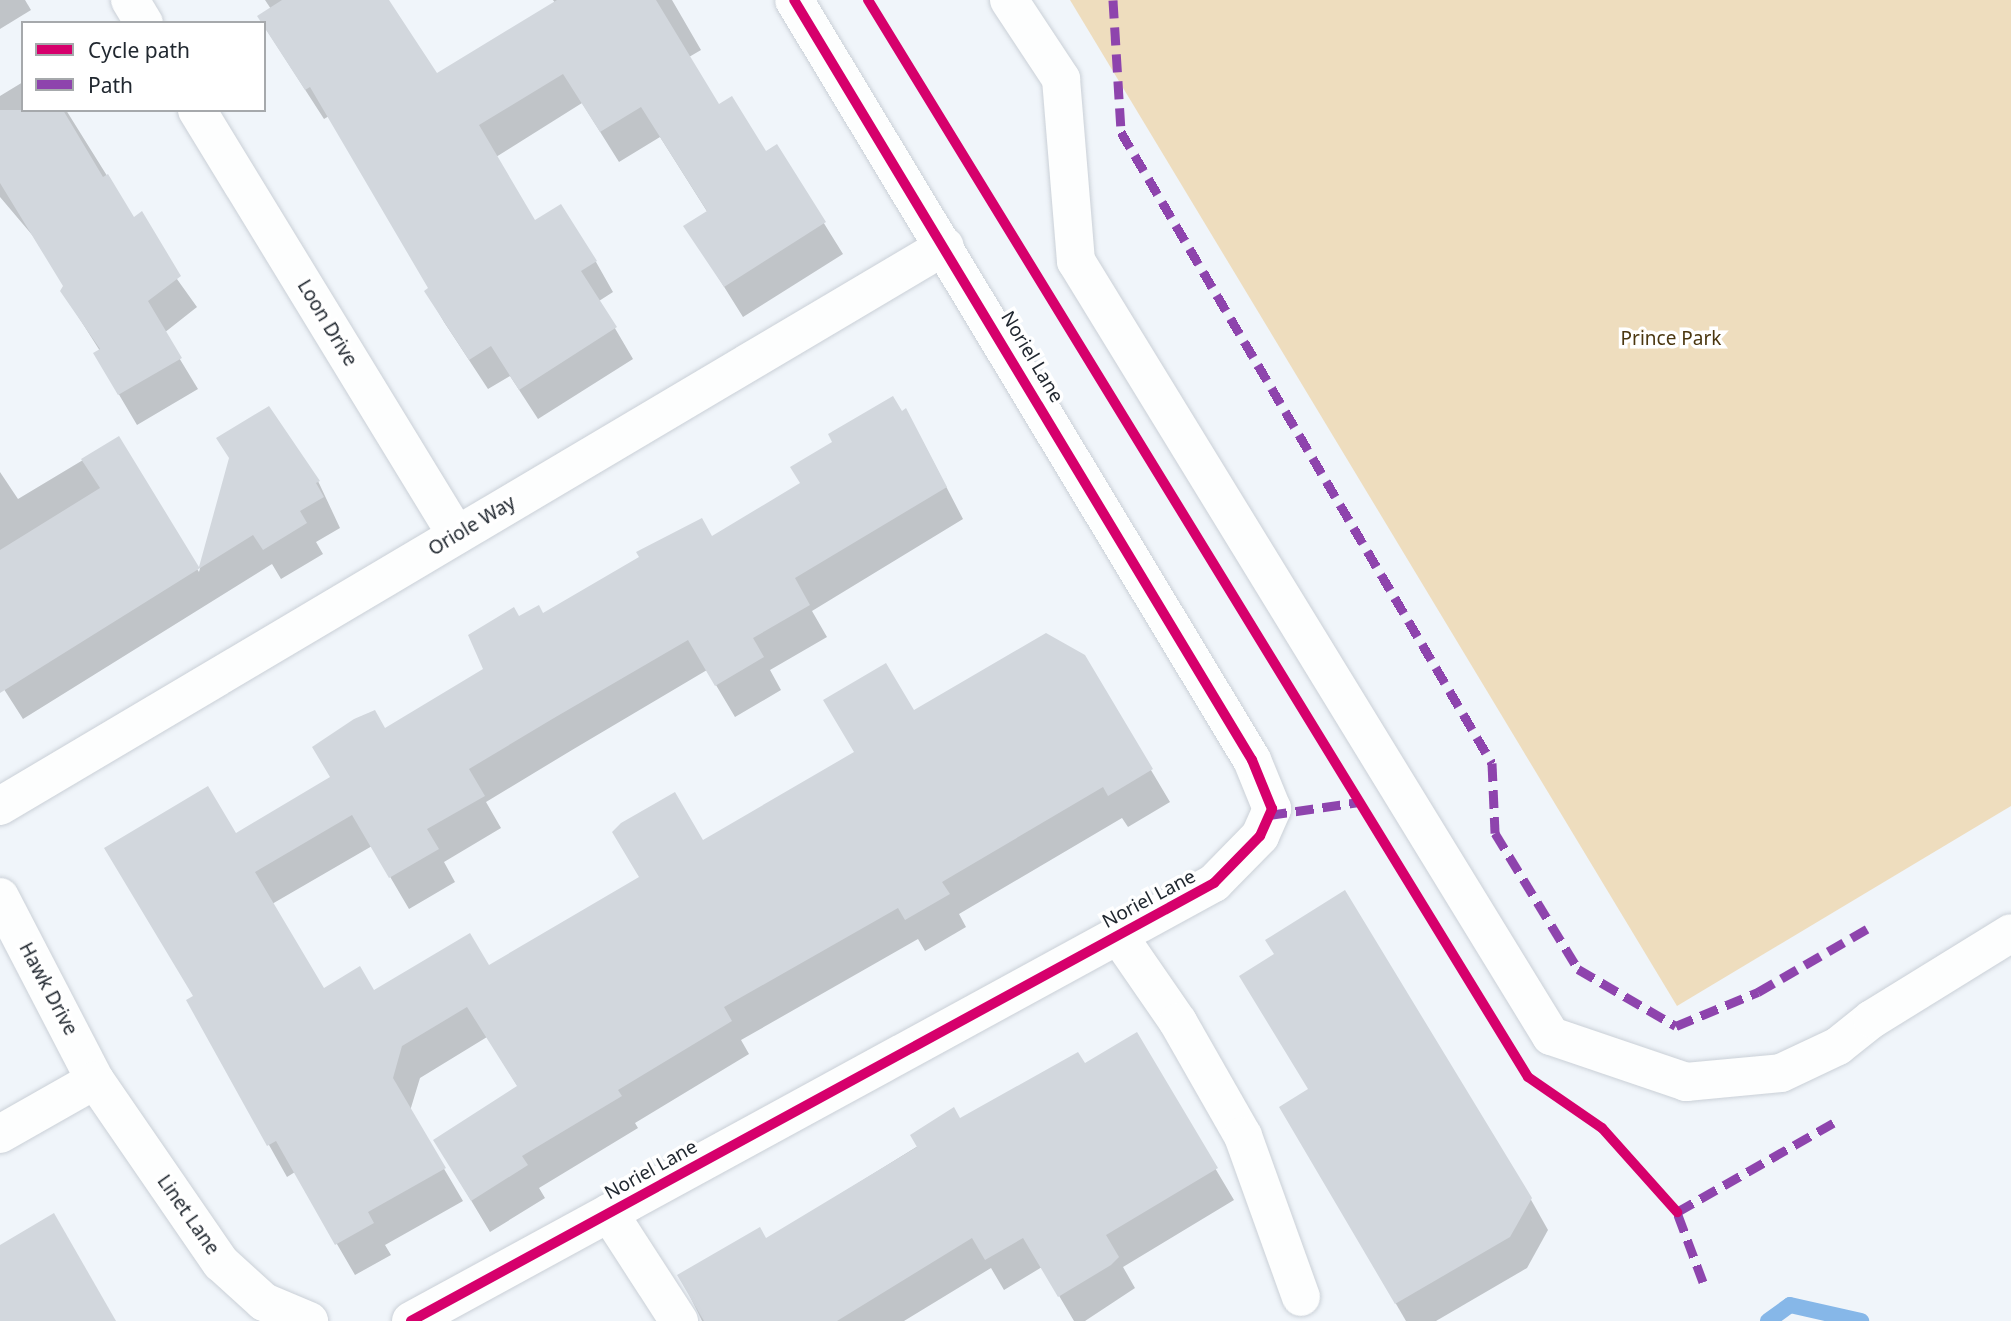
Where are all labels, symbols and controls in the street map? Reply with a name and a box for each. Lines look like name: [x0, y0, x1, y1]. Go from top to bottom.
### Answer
legend: [21, 21, 266, 112]
text: Cycle path: [88, 36, 190, 64]
text: Path: [88, 71, 133, 99]
street label: Loon Drive: [292, 276, 362, 370]
street label: Noriel Lane: [996, 307, 1068, 407]
park label: Prince Park: [1621, 328, 1721, 350]
street label: Oriole Way: [424, 491, 520, 561]
street label: Noriel Lane: [1098, 865, 1200, 933]
street label: Hawk Drive: [14, 939, 82, 1039]
street label: Noriel Lane: [601, 1135, 701, 1205]
street label: Linet Lane: [152, 1171, 224, 1259]

